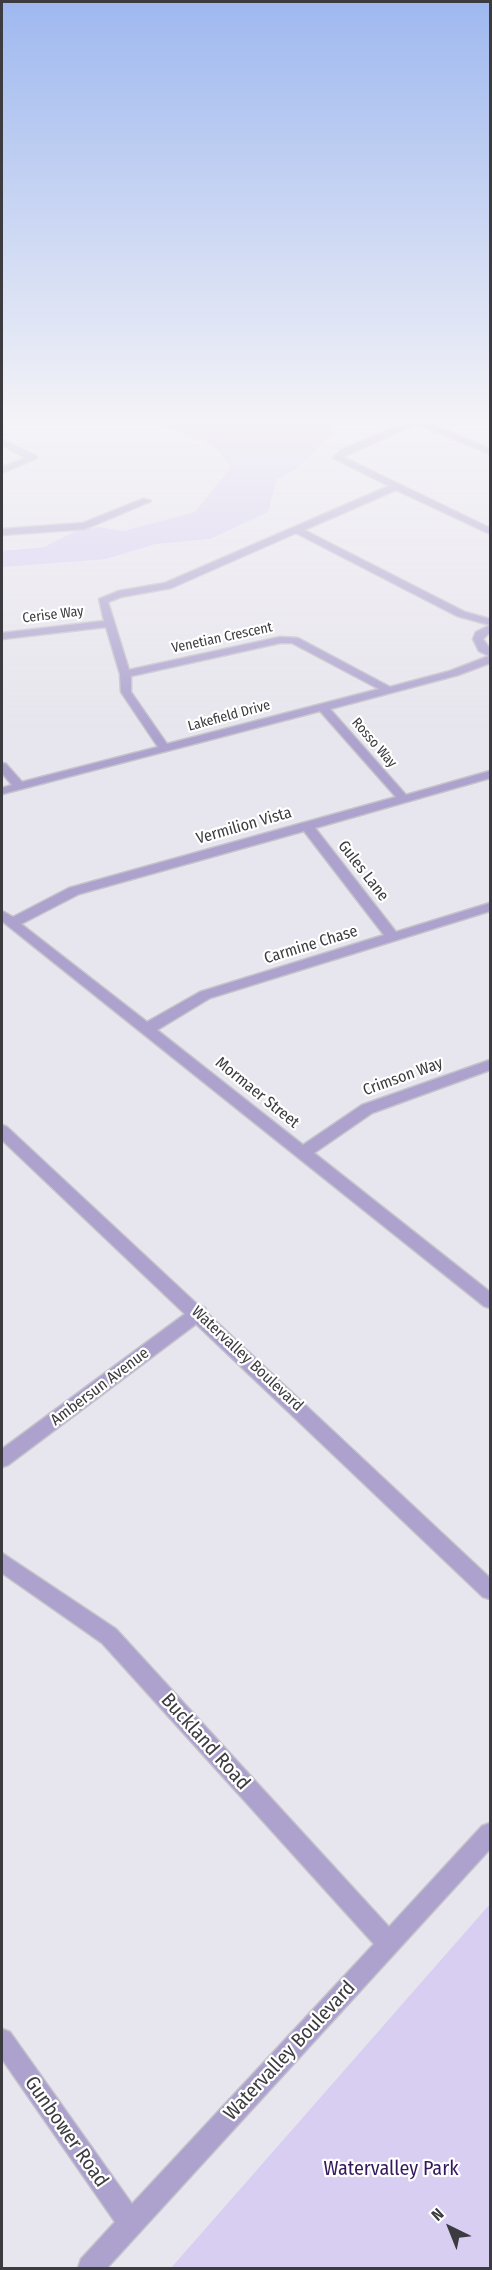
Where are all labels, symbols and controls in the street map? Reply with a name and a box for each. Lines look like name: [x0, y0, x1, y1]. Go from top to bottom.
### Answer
street label: Cerise Way: [22, 603, 84, 627]
street label: Venetian Crescent: [170, 619, 274, 657]
street label: Lakefield Drive: [186, 697, 272, 735]
street label: Rosso Way: [348, 715, 400, 771]
street label: Vermilion Vista: [194, 803, 294, 849]
street label: Gules Lane: [333, 837, 393, 905]
street label: Carmine Chase: [262, 922, 360, 968]
street label: Mormaer Street: [211, 1053, 303, 1133]
street label: Crimson Way: [360, 1054, 446, 1100]
street label: Watervalley Boulevard: [187, 1302, 307, 1416]
street label: Ambersun Avenue: [47, 1344, 153, 1430]
street label: Buckland Road: [155, 1689, 255, 1795]
street label: Watervalley Boulevard: [219, 1976, 361, 2126]
street label: Gunbower Road: [19, 2072, 113, 2192]
park label: Watervalley Park: [324, 2157, 458, 2181]
north arrow: [420, 2198, 480, 2258]
text: N: [427, 2204, 447, 2225]

